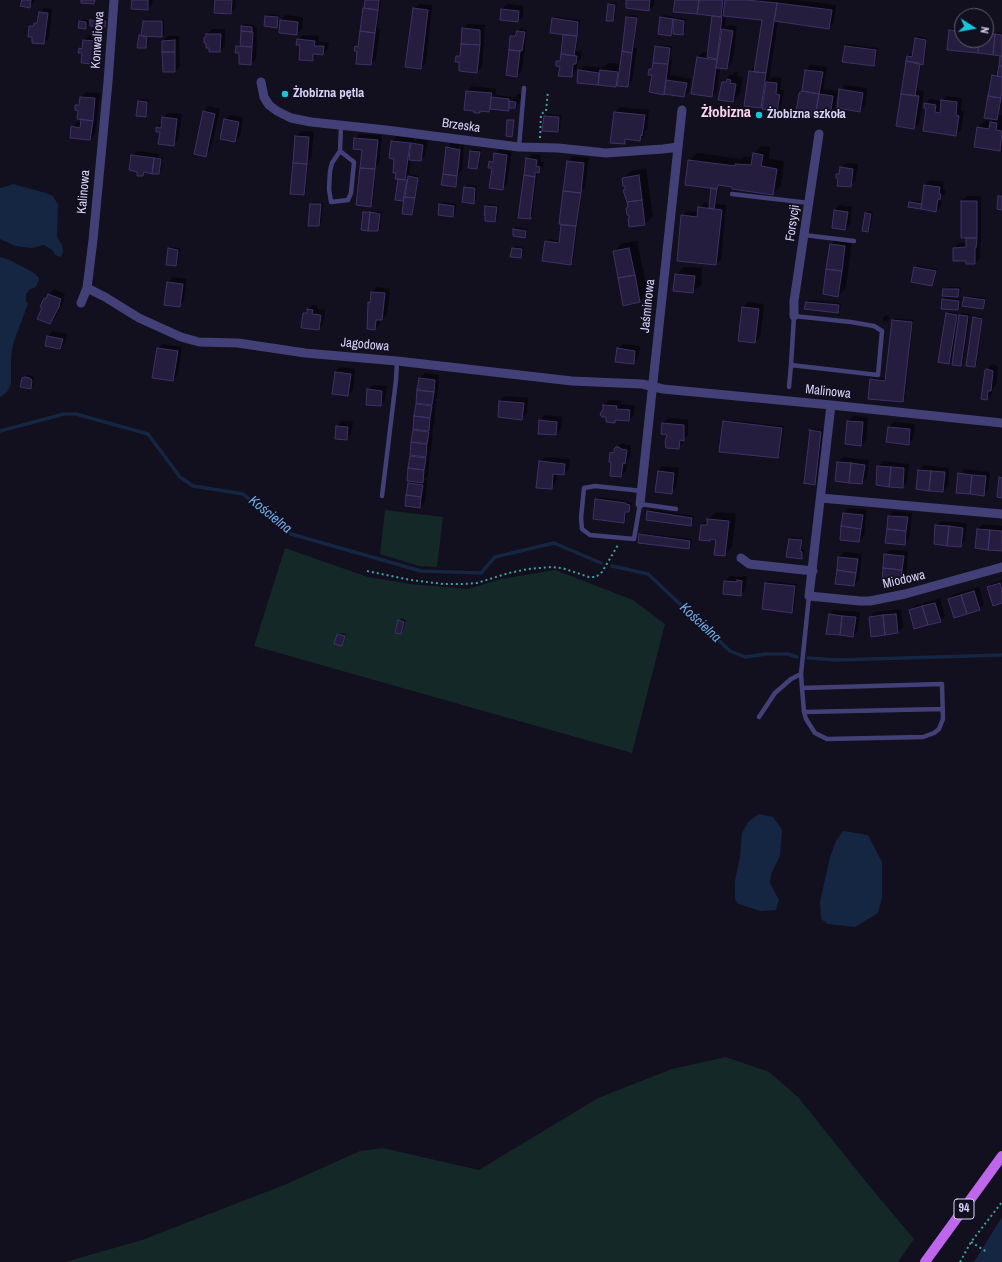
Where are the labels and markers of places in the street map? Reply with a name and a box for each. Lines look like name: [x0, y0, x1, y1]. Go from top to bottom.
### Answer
place label: Żłobizna pętla: [293, 86, 364, 102]
marker: Żłobizna pętla: [280, 89, 290, 99]
place label: Żłobizna szkoła: [767, 107, 846, 123]
marker: Żłobizna szkoła: [754, 110, 764, 120]

